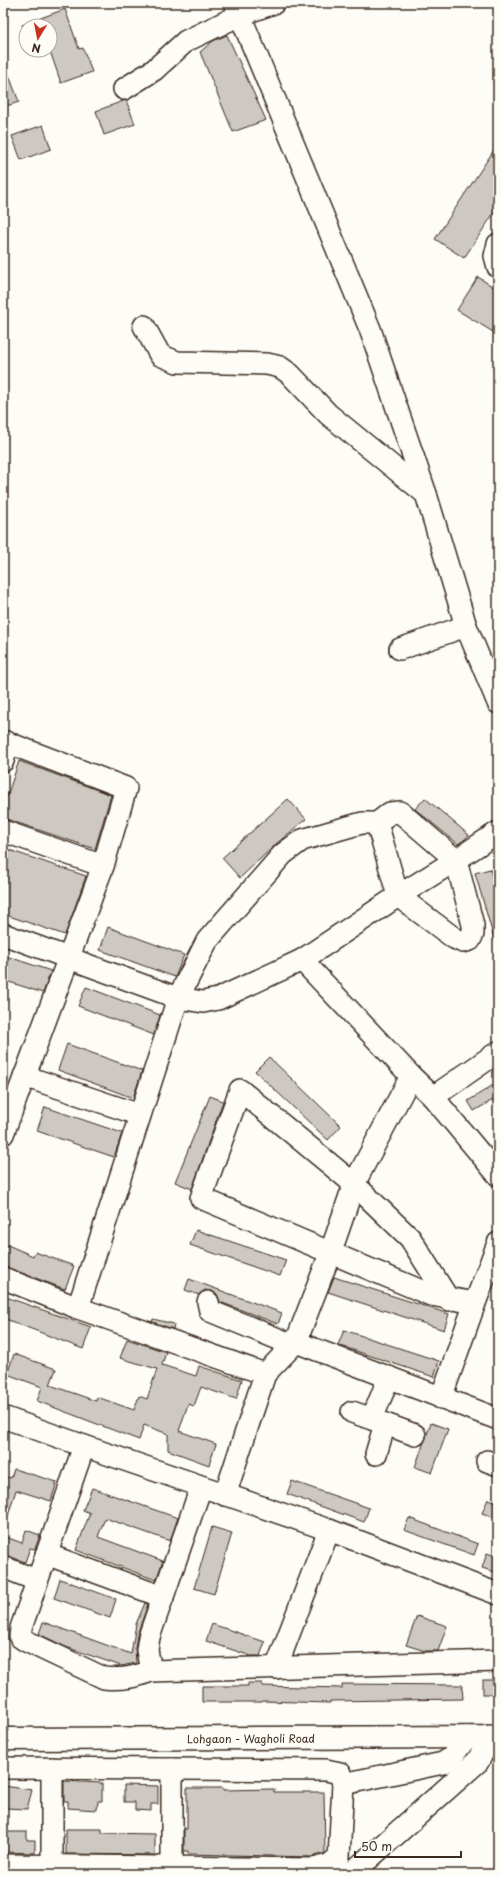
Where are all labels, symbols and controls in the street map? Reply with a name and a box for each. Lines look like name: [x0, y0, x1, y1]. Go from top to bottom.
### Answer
north arrow: [18, 18, 58, 58]
text: N: [30, 39, 42, 57]
street label: Lohgaon - Wagholi Road: [187, 1729, 315, 1747]
scale bar: [355, 1833, 461, 1859]
text: 50 m: [361, 1837, 392, 1855]

